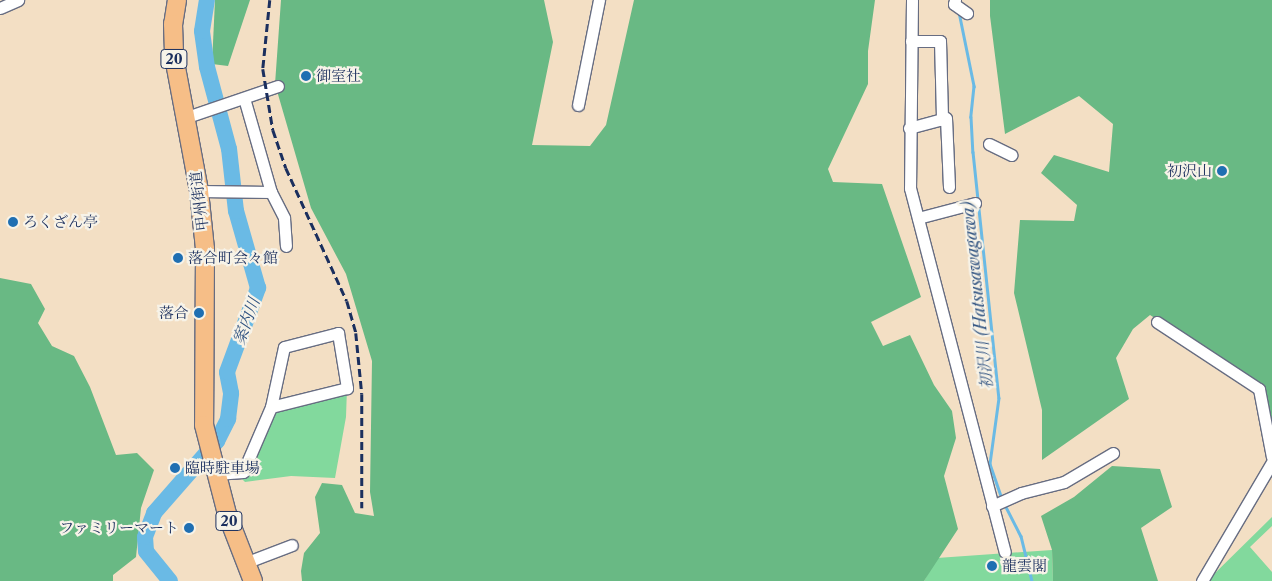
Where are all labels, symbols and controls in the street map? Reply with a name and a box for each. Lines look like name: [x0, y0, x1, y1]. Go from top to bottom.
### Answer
road number: 20: [160, 48, 188, 70]
place label: 御室社: [316, 67, 361, 85]
marker: 御室社: [300, 70, 312, 82]
place label: 初沢山: [1167, 162, 1212, 180]
marker: 初沢山: [1216, 165, 1228, 177]
street label: 甲州街道: [186, 170, 212, 232]
water label: 初沢川 (Hatsusawagawa): [958, 200, 996, 390]
place label: ろくざん亭: [23, 213, 98, 231]
marker: ろくざん亭: [7, 216, 19, 228]
place label: 落合町会々館: [188, 249, 278, 267]
marker: 落合町会々館: [172, 252, 184, 264]
water label: 案内川: [229, 295, 263, 347]
place label: 落合: [159, 304, 189, 322]
marker: 落合: [193, 307, 205, 319]
place label: 臨時駐車場: [185, 459, 260, 477]
marker: 臨時駐車場: [169, 462, 181, 474]
road number: 20: [215, 510, 243, 532]
place label: ファミリーマート: [59, 519, 179, 537]
marker: ファミリーマート: [183, 522, 195, 534]
place label: 龍雲閣: [1002, 557, 1047, 575]
marker: 龍雲閣: [986, 560, 998, 572]

